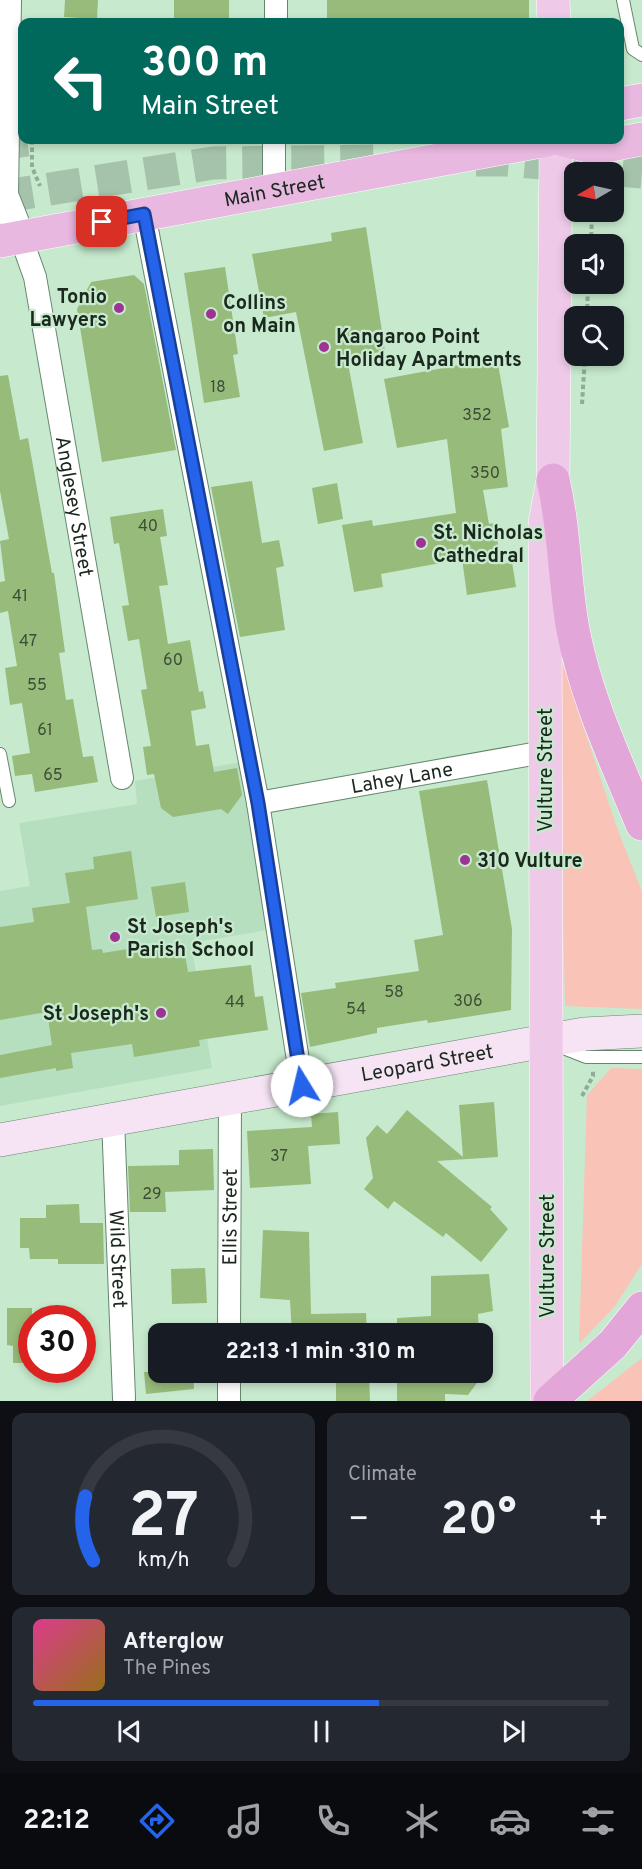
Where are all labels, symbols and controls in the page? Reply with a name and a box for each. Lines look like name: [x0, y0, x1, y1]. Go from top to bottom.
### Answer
text: 300 m: [141, 38, 268, 91]
icon: left: [42, 42, 120, 120]
text: Main Street: [141, 90, 279, 124]
north arrow: [564, 162, 624, 222]
map controls: [564, 162, 624, 366]
street label: Main Street: [222, 170, 327, 214]
pin: [76, 196, 127, 247]
icon: arrive: [85, 205, 118, 238]
button: sound: [564, 234, 624, 294]
place label: Tonio Lawyers: [29, 285, 107, 334]
place label: Collins on Main: [223, 291, 296, 340]
marker: Tonio Lawyers: [112, 301, 126, 315]
button: search: [564, 306, 624, 366]
marker: Collins on Main: [204, 307, 218, 321]
place label: Kangaroo Point Holiday Apartments: [336, 325, 522, 374]
marker: Kangaroo Point Holiday Apartments: [317, 340, 331, 354]
house number: 18: [210, 378, 226, 398]
house number: 352: [462, 406, 492, 426]
street label: Anglesey Street: [48, 434, 98, 579]
house number: 350: [470, 464, 500, 484]
house number: 40: [138, 517, 158, 537]
place label: St. Nicholas Cathedral: [433, 521, 543, 570]
marker: St. Nicholas Cathedral: [414, 536, 428, 550]
house number: 41: [12, 587, 28, 607]
house number: 47: [19, 632, 37, 652]
house number: 60: [163, 651, 183, 671]
house number: 55: [27, 676, 47, 696]
street label: Vulture Street: [534, 708, 560, 832]
house number: 61: [37, 721, 53, 741]
street label: Lahey Lane: [349, 757, 455, 801]
house number: 65: [43, 766, 63, 786]
place label: 310 Vulture: [477, 849, 583, 875]
marker: 310 Vulture: [458, 853, 472, 867]
place label: St Joseph's Parish School: [127, 915, 254, 964]
marker: St Joseph's Parish School: [108, 930, 122, 944]
house number: 58: [384, 983, 404, 1003]
house number: 306: [453, 992, 483, 1012]
house number: 44: [225, 993, 245, 1013]
house number: 54: [346, 1000, 366, 1020]
place label: St Joseph's: [43, 1002, 149, 1028]
marker: St Joseph's: [154, 1006, 168, 1020]
street label: Leopard Street: [359, 1040, 496, 1089]
position arrow: [270, 1054, 334, 1118]
house number: 37: [270, 1147, 288, 1167]
street label: Ellis Street: [218, 1169, 245, 1265]
house number: 29: [142, 1185, 162, 1205]
street label: Vulture Street: [536, 1194, 562, 1318]
street label: Wild Street: [102, 1209, 131, 1309]
speed limit sign: 30: [18, 1305, 96, 1383]
text: 22:13 · 1 min · 310 m: [225, 1339, 416, 1366]
text: Climate: [348, 1462, 417, 1488]
text: 27: [128, 1480, 199, 1559]
text: 20°: [441, 1493, 516, 1550]
text: −: [348, 1500, 369, 1542]
text: +: [588, 1500, 609, 1542]
text: km/h: [137, 1547, 190, 1574]
text: Afterglow: [123, 1629, 224, 1656]
text: The Pines: [123, 1656, 211, 1682]
icon: previous: [113, 1715, 146, 1748]
icon: pause: [305, 1715, 338, 1748]
icon: next: [497, 1715, 530, 1748]
icon: directions: [136, 1800, 178, 1842]
icon: music: [224, 1800, 266, 1842]
icon: phone: [312, 1800, 354, 1842]
icon: climate: [401, 1800, 443, 1842]
icon: car: [489, 1800, 531, 1842]
icon: filters: [577, 1800, 619, 1842]
text: 22:12: [23, 1804, 90, 1838]

